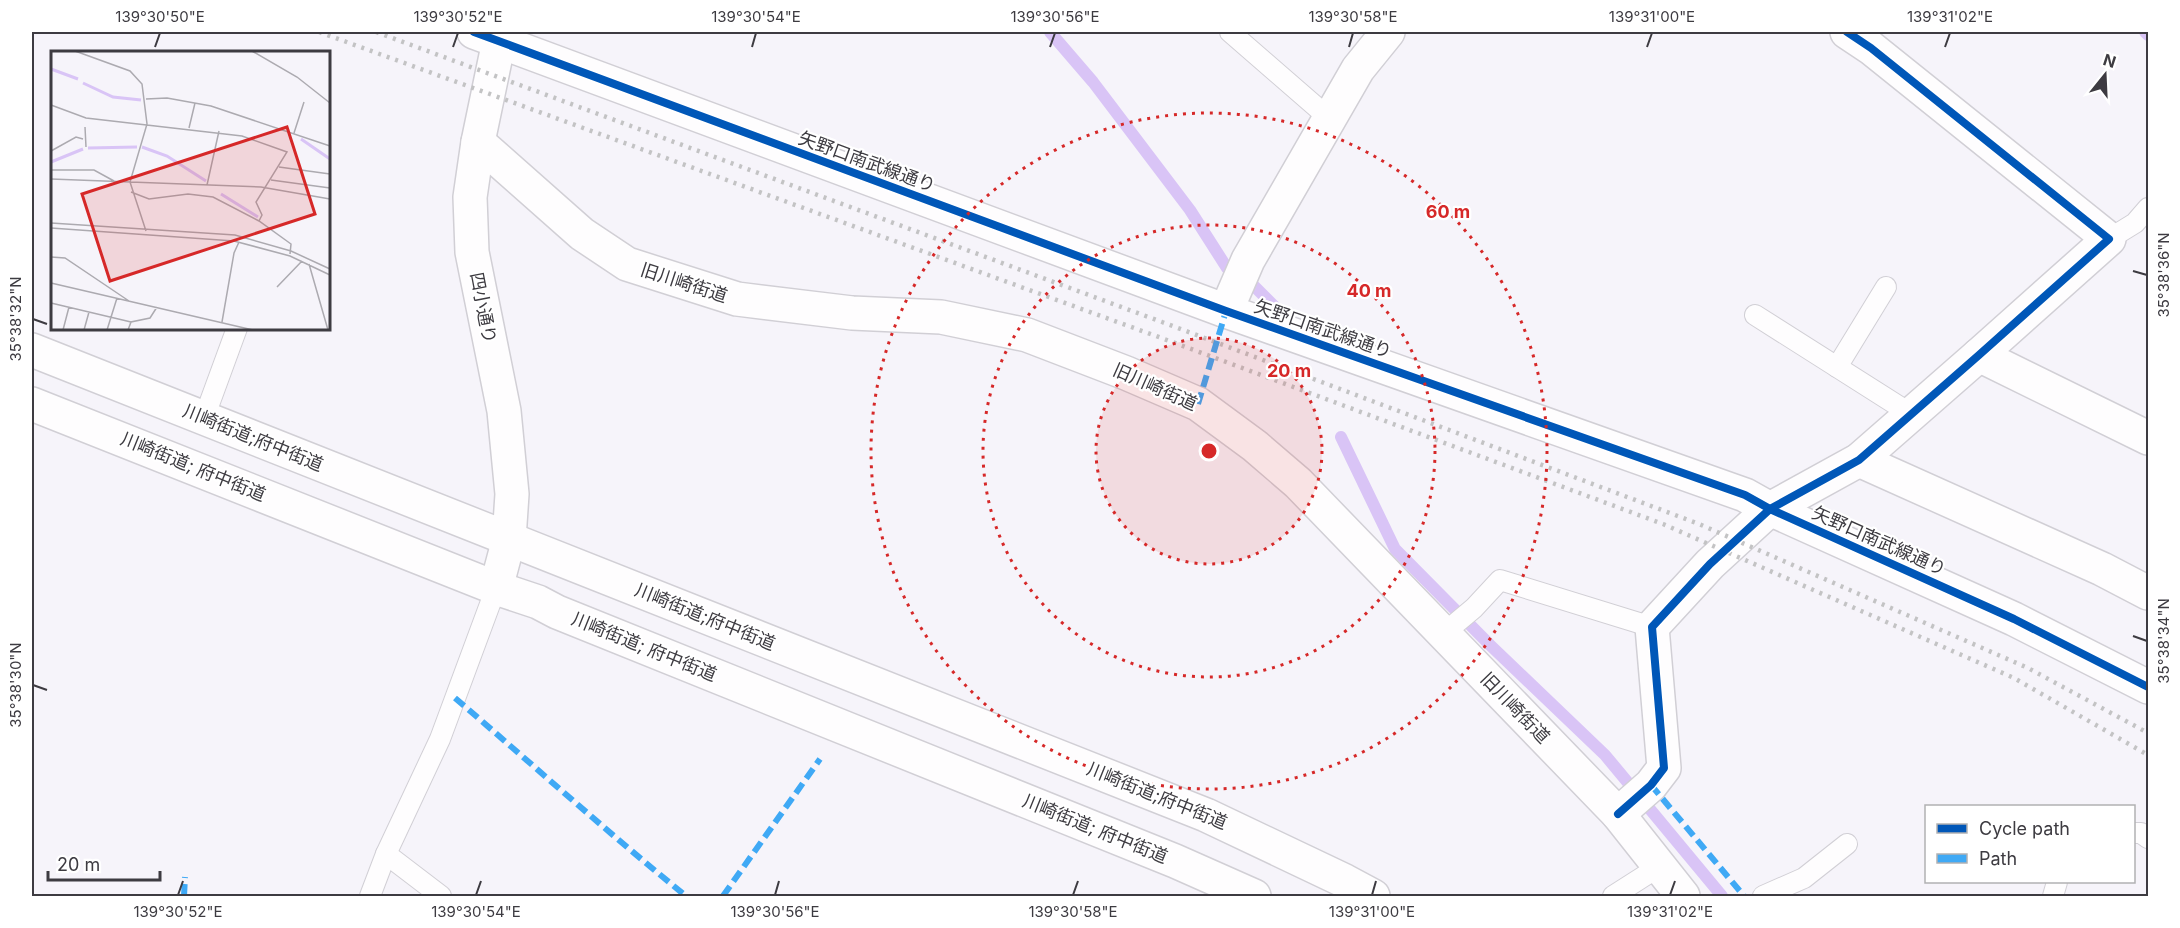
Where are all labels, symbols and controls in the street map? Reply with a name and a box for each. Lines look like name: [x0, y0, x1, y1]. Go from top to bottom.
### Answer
text: 139°30'50"E: [115, 7, 205, 26]
text: 139°30'52"E: [414, 7, 503, 26]
text: 139°30'54"E: [711, 7, 801, 26]
text: 139°30'56"E: [1010, 7, 1100, 26]
text: 139°30'58"E: [1308, 7, 1398, 26]
text: 139°31'00"E: [1609, 7, 1695, 26]
text: 139°31'02"E: [1907, 7, 1993, 26]
north arrow: [2075, 45, 2135, 105]
text: N: [2101, 49, 2119, 72]
inset map: [51, 51, 330, 330]
street label: 矢野口南武線通り: [796, 127, 938, 196]
text: 60 m: [1426, 201, 1470, 222]
text: 35°38'36"N: [2154, 232, 2173, 318]
street label: 旧川崎街道: [638, 259, 730, 306]
street label: 四小通り: [466, 271, 501, 345]
text: 35°38'32"N: [6, 277, 25, 361]
text: 40 m: [1347, 280, 1392, 301]
street label: 矢野口南武線通り: [1252, 295, 1395, 362]
street label: 旧川崎街道: [1110, 359, 1201, 414]
text: 20 m: [1267, 360, 1311, 381]
street label: 川崎街道;府中街道: [180, 400, 326, 475]
street label: 川崎街道; 府中街道: [118, 428, 269, 505]
centre of rings: [1199, 441, 1219, 461]
street label: 矢野口南武線通り: [1809, 502, 1949, 579]
street label: 川崎街道;府中街道: [632, 579, 778, 654]
text: 35°38'34"N: [2154, 598, 2173, 684]
street label: 川崎街道; 府中街道: [569, 608, 720, 685]
text: 35°38'30"N: [6, 642, 25, 728]
street label: 旧川崎街道: [1477, 668, 1554, 747]
street label: 川崎街道;府中街道: [1084, 758, 1230, 833]
street label: 川崎街道; 府中街道: [1020, 790, 1171, 867]
legend: [1925, 805, 2135, 883]
text: Cycle path: [1979, 818, 2070, 839]
scale bar: [48, 844, 160, 882]
text: Path: [1979, 848, 2017, 869]
text: 20 m: [57, 854, 100, 875]
text: 139°30'52"E: [134, 902, 223, 921]
text: 139°30'54"E: [431, 902, 521, 921]
text: 139°30'56"E: [730, 902, 820, 921]
text: 139°30'58"E: [1028, 902, 1118, 921]
text: 139°31'00"E: [1329, 902, 1415, 921]
text: 139°31'02"E: [1627, 902, 1713, 921]

